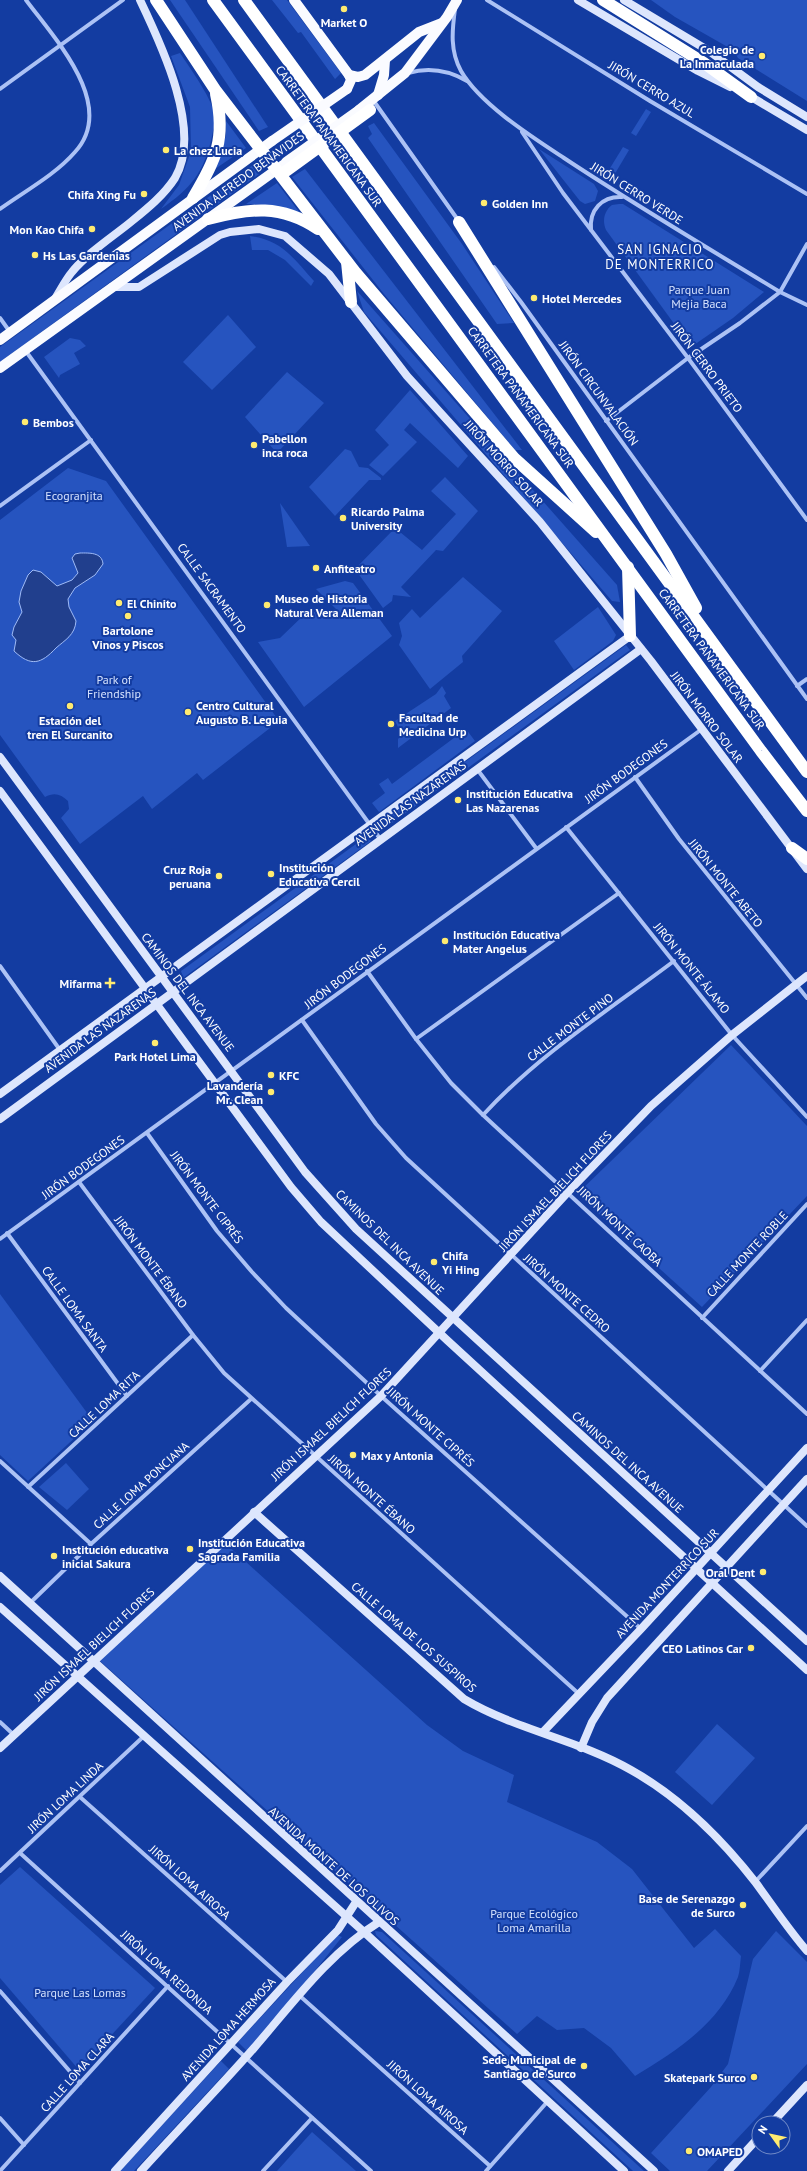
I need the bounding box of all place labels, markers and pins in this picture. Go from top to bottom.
marker: Market O [339,4,349,14]
place label: Market O [321,15,367,30]
place label: Colegio de La Inmaculada [680,42,754,71]
marker: Colegio de La Inmaculada [757,51,767,61]
place label: La chez Lucia [174,143,242,158]
marker: La chez Lucia [161,145,171,155]
place label: Chifa Xing Fu [68,187,136,202]
marker: Chifa Xing Fu [139,189,149,199]
place label: Golden Inn [492,196,548,211]
marker: Golden Inn [479,198,489,208]
place label: Mon Kao Chifa [10,222,84,237]
marker: Mon Kao Chifa [87,224,97,234]
place label: Hs Las Gardenias [43,248,130,263]
marker: Hs Las Gardenias [30,250,40,260]
place label: Hotel Mercedes [542,291,622,306]
marker: Hotel Mercedes [529,293,539,303]
place label: Bembos [33,415,74,430]
marker: Bembos [20,417,30,427]
place label: Pabellon inca roca [262,431,308,460]
marker: Pabellon inca roca [249,440,259,450]
place label: Ricardo Palma University [351,504,424,533]
marker: Ricardo Palma University [338,513,348,523]
place label: Anfiteatro [324,561,376,576]
marker: Anfiteatro [311,563,321,573]
place label: Museo de Historia Natural Vera Alleman [275,591,384,620]
place label: El Chinito [127,596,177,611]
marker: El Chinito [114,598,124,608]
marker: Museo de Historia Natural Vera Alleman [262,600,272,610]
marker: Bartolone Vinos y Piscos [123,611,133,621]
place label: Bartolone Vinos y Piscos [91,623,164,652]
place label: Centro Cultural Augusto B. Leguia [196,698,287,727]
marker: Estación del tren El Surcanito [65,701,75,711]
marker: Centro Cultural Augusto B. Leguia [183,707,193,717]
place label: Facultad de Medicina Urp [399,710,467,739]
place label: Estación del tren El Surcanito [27,713,113,742]
marker: Facultad de Medicina Urp [386,719,396,729]
place label: Institución Educativa Las Nazarenas [466,786,573,815]
marker: Institución Educativa Las Nazarenas [453,795,463,805]
place label: Institución Educativa Cercil [279,860,360,889]
place label: Cruz Roja peruana [163,862,211,891]
marker: Institución Educativa Cercil [266,869,276,879]
marker: Cruz Roja peruana [214,871,224,881]
place label: Institución Educativa Mater Angelus [453,927,560,956]
marker: Institución Educativa Mater Angelus [440,936,450,946]
place label: Mifarma [60,976,102,991]
marker: Mifarma [105,978,115,988]
marker: Park Hotel Lima [150,1038,160,1048]
place label: Park Hotel Lima [114,1049,196,1064]
place label: KFC [279,1068,300,1083]
marker: KFC [266,1070,276,1080]
place label: Lavandería Mr. Clean [207,1078,263,1107]
marker: Lavandería Mr. Clean [266,1087,276,1097]
place label: Chifa Yi Hing [441,1248,479,1277]
marker: Chifa Yi Hing [429,1257,439,1267]
place label: Max y Antonia [361,1448,433,1463]
marker: Max y Antonia [348,1450,358,1460]
place label: Institución Educativa Sagrada Familia [198,1535,305,1564]
place label: Institución educativa inicial Sakura [62,1542,169,1571]
marker: Institución Educativa Sagrada Familia [185,1544,195,1554]
marker: Institución educativa inicial Sakura [49,1551,59,1561]
place label: Oral Dent [706,1565,756,1580]
marker: Oral Dent [758,1567,768,1577]
place label: CEO Latinos Car [662,1641,744,1656]
marker: CEO Latinos Car [746,1643,756,1653]
place label: Base de Serenazgo de Surco [639,1891,736,1920]
marker: Base de Serenazgo de Surco [738,1900,748,1910]
place label: Sede Municipal de Santiago de Surco [482,2052,577,2081]
marker: Sede Municipal de Santiago de Surco [579,2061,589,2071]
place label: Skatepark Surco [664,2070,747,2085]
marker: Skatepark Surco [749,2072,759,2082]
place label: OMAPED [697,2144,743,2159]
marker: OMAPED [684,2146,694,2156]

